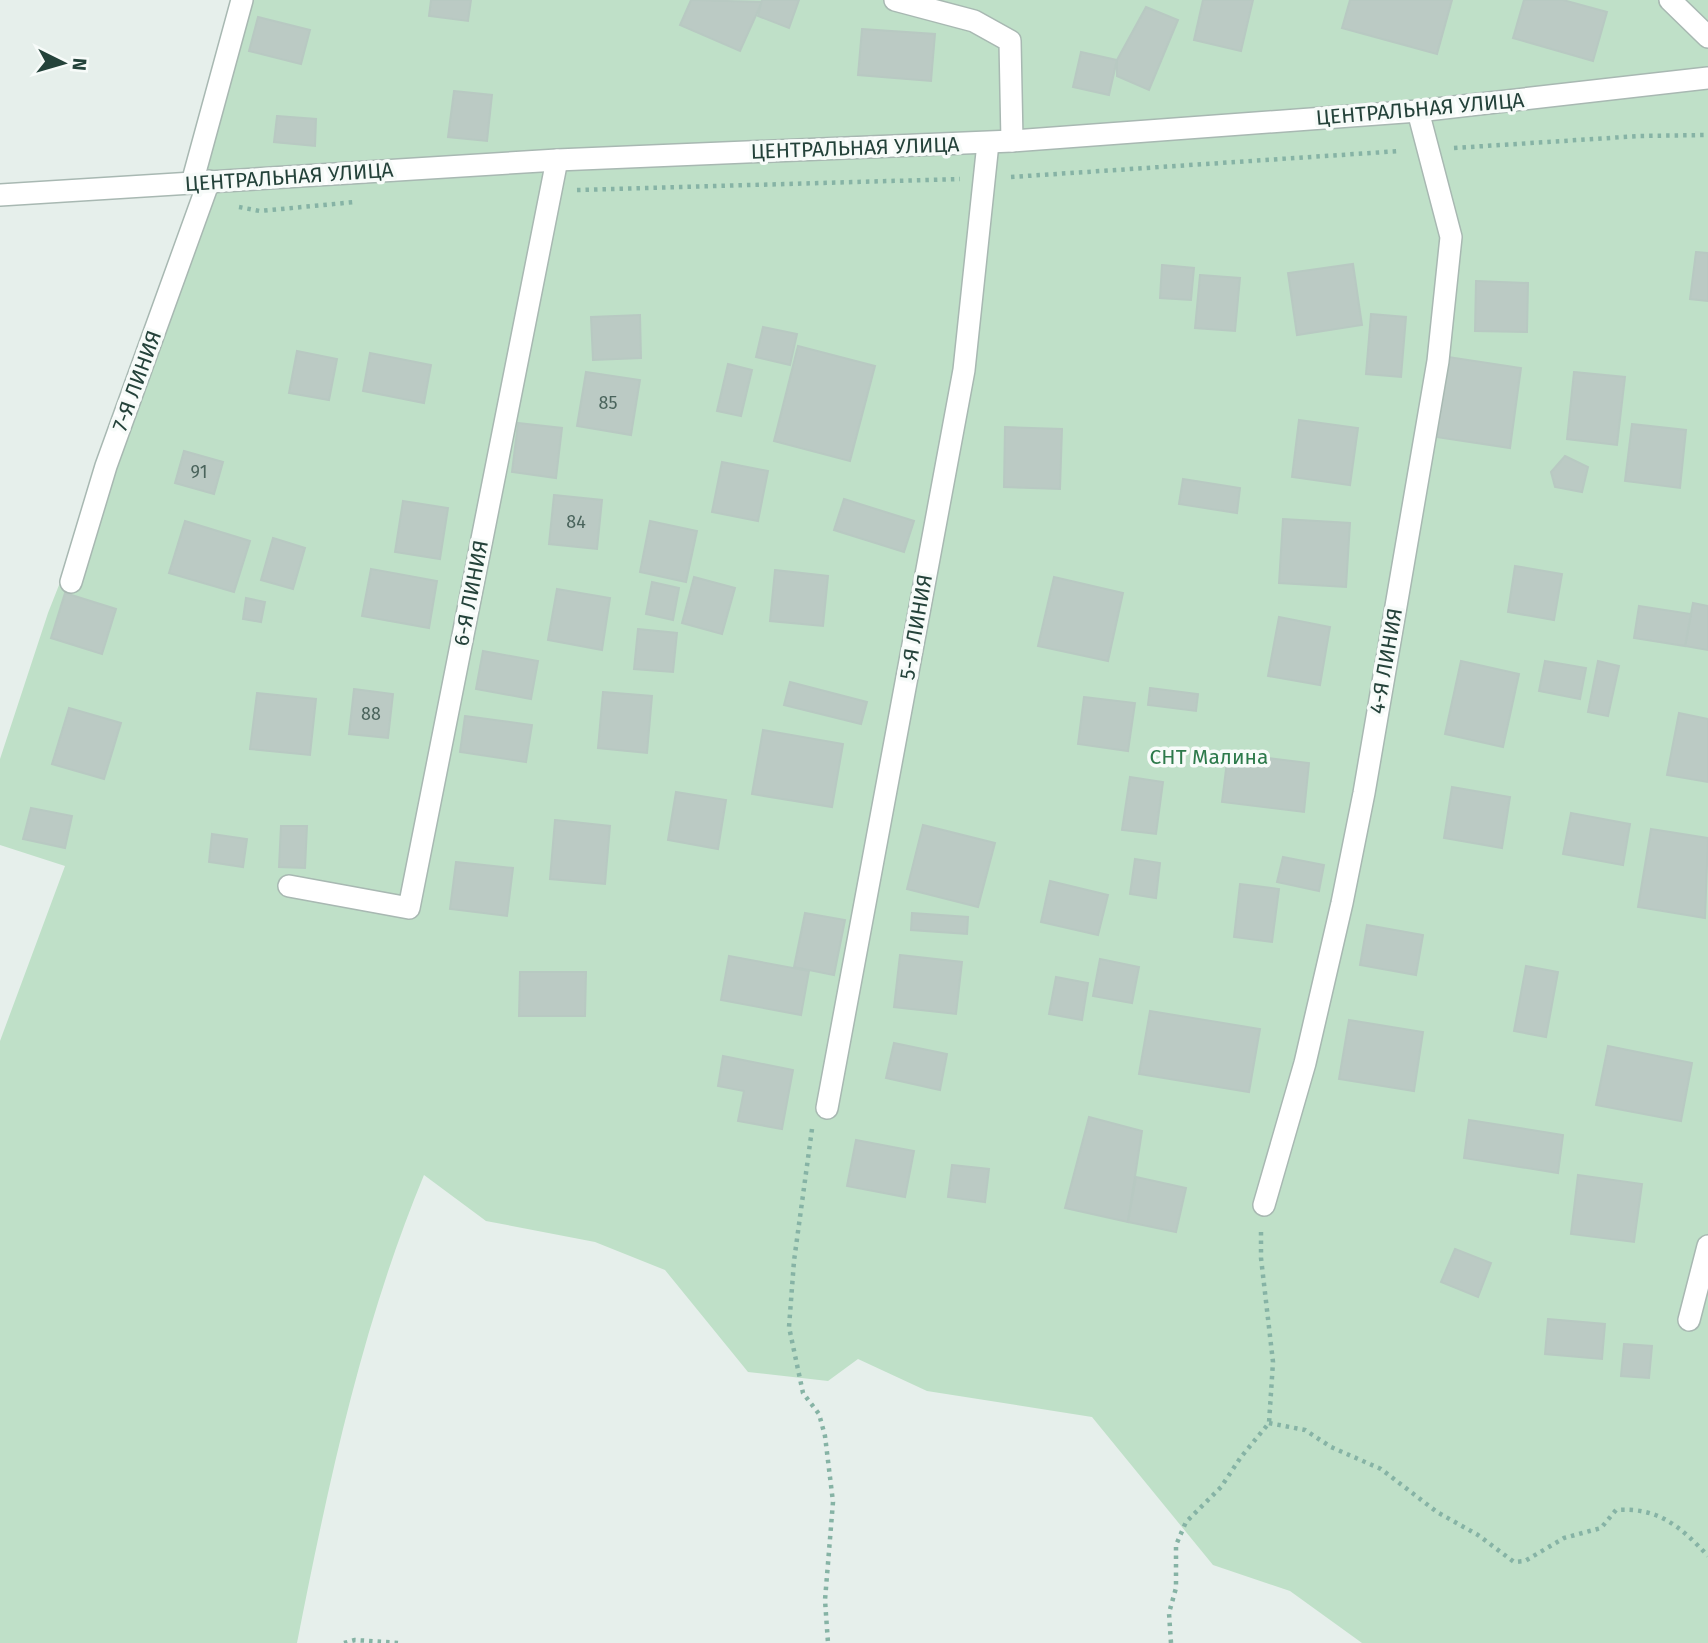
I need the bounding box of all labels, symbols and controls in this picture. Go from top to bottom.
north arrow [28,28,98,98]
text: N [67,57,91,72]
street label: ЦЕНТРАЛЬНАЯ УЛИЦА [1315,87,1525,131]
street label: ЦЕНТРАЛЬНАЯ УЛИЦА [750,131,960,165]
street label: ЦЕНТРАЛЬНАЯ УЛИЦА [184,157,394,197]
street label: 7-Я ЛИНИЯ [107,327,167,435]
house number: 85 [599,392,617,414]
house number: 91 [191,461,207,483]
house number: 84 [566,511,586,533]
street label: 6-Я ЛИНИЯ [448,538,494,648]
street label: 5-Я ЛИНИЯ [894,572,938,682]
street label: 4-Я ЛИНИЯ [1364,606,1408,716]
house number: 88 [361,703,381,725]
park label: СНТ Малина [1150,744,1268,770]

